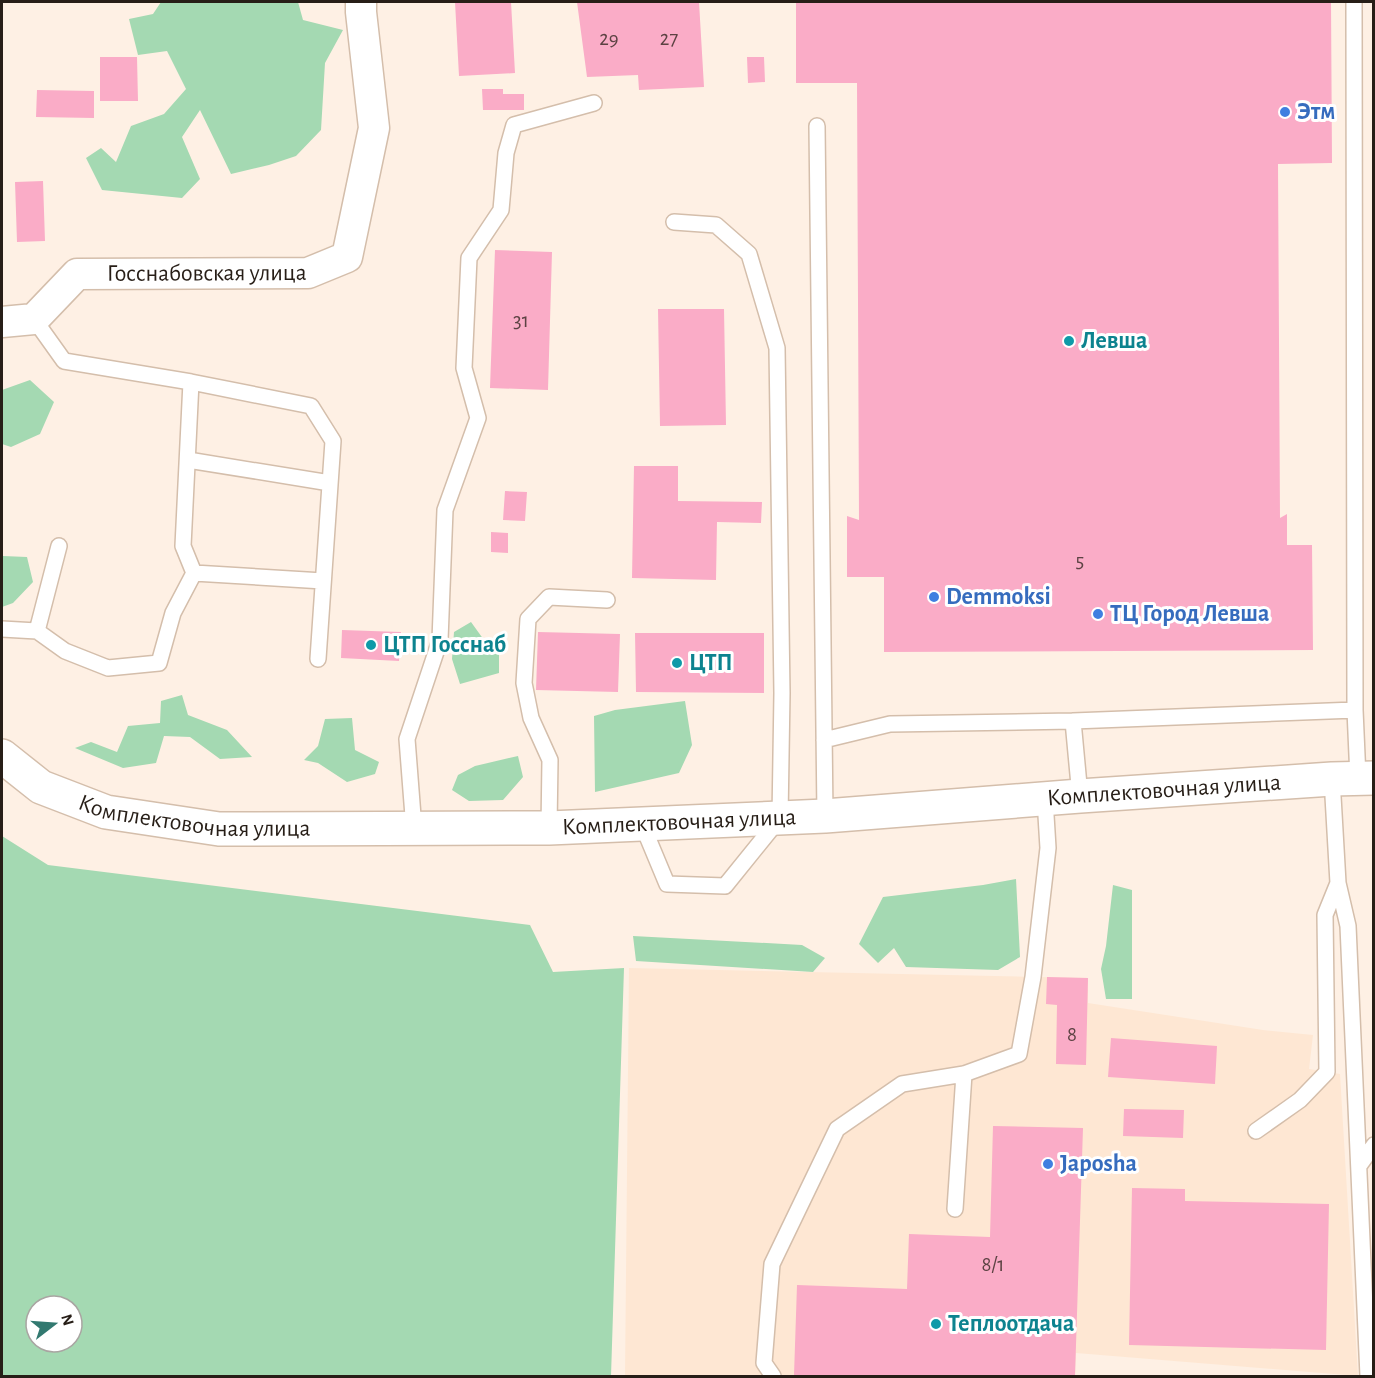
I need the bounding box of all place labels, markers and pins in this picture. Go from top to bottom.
place label: Этм [1297,100,1335,124]
marker: Этм [1278,105,1292,119]
place label: Левша [1081,329,1147,353]
marker: Левша [1062,334,1076,348]
place label: Demmoksi [946,585,1051,609]
marker: Demmoksi [927,590,941,604]
place label: ТЦ Город Левша [1110,602,1269,626]
marker: ТЦ Город Левша [1091,607,1105,621]
place label: ЦТП Госснаб [383,633,506,657]
marker: ЦТП Госснаб [364,638,378,652]
place label: ЦТП [689,651,733,675]
marker: ЦТП [670,656,684,670]
place label: Japosha [1060,1152,1137,1176]
marker: Japosha [1041,1157,1055,1171]
place label: Теплоотдача [948,1312,1074,1336]
marker: Теплоотдача [929,1317,943,1331]

